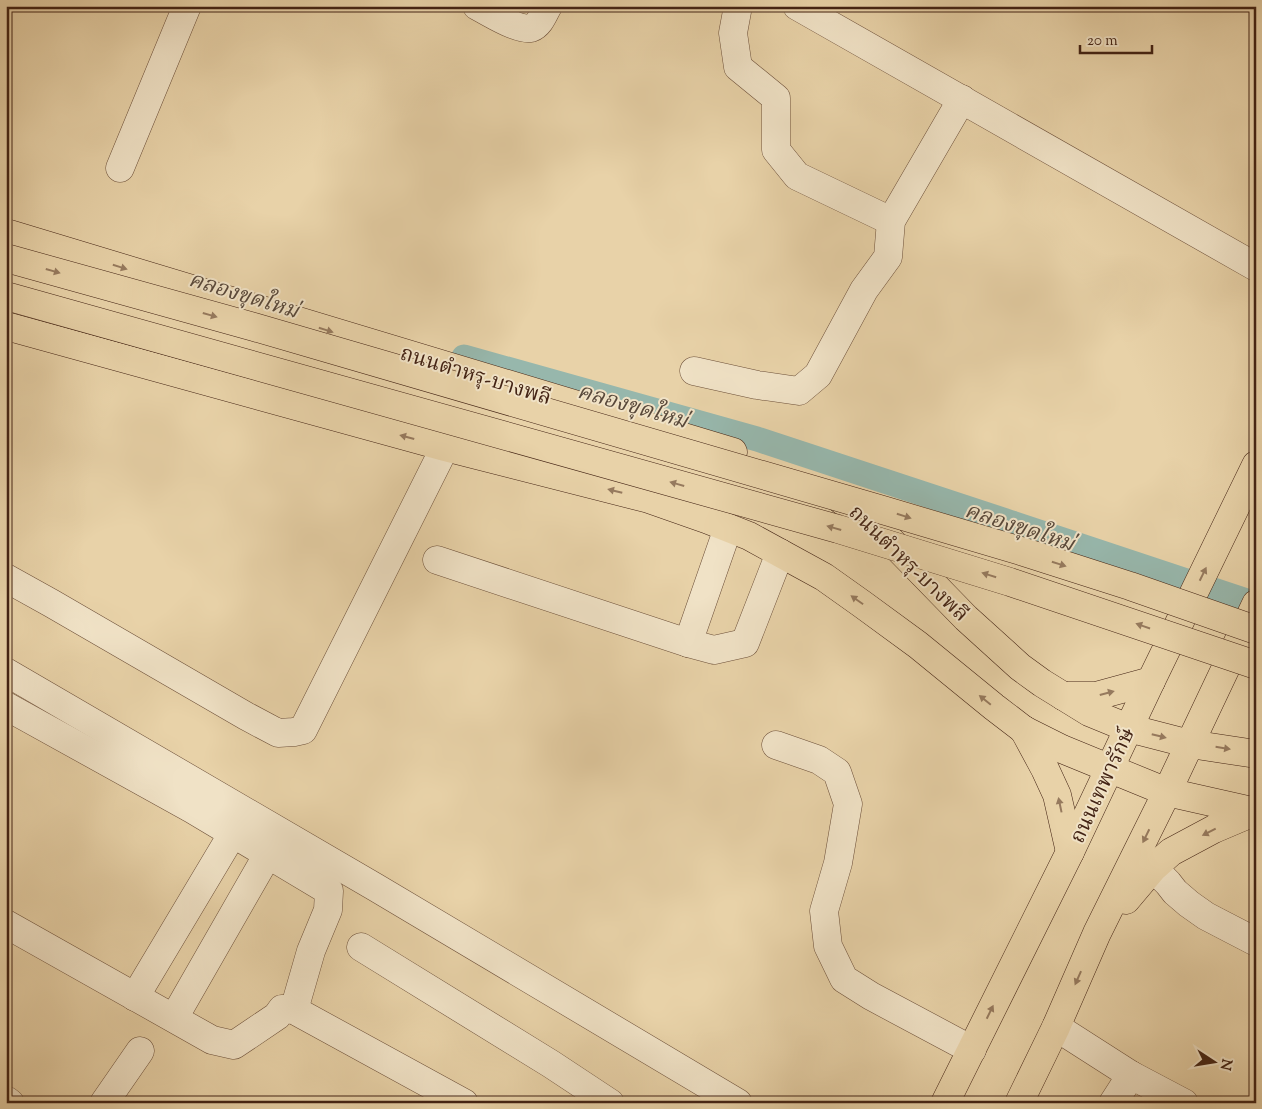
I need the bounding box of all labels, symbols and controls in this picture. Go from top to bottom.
scale bar [1080,22,1152,54]
text: 20 m [1087,31,1118,52]
water label: คลองขุดใหม่ [184,263,305,330]
one-way arrow [113,264,128,272]
one-way arrow [46,267,61,275]
one-way arrow [202,311,217,319]
one-way arrow [318,326,333,334]
street label: ถนนตำหรุ-บางพลี [396,340,555,414]
water label: คลองขุดใหม่ [573,375,694,440]
one-way arrow [399,432,414,440]
one-way arrow [670,480,685,488]
one-way arrow [608,486,623,494]
water label: คลองขุดใหม่ [960,494,1081,562]
street label: ถนนตำหรุ-บางพลี [841,499,974,630]
one-way arrow [896,513,911,521]
one-way arrow [826,524,841,532]
one-way arrow [1052,560,1067,568]
one-way arrow [1199,567,1207,581]
one-way arrow [982,571,997,579]
one-way arrow [850,595,864,605]
one-way arrow [1136,622,1151,630]
one-way arrow [1100,688,1115,696]
one-way arrow [979,695,992,706]
street label: ถนนเทพารักษ์ [1064,723,1144,849]
one-way arrow [1152,732,1167,740]
one-way arrow [1215,745,1231,753]
one-way arrow [1055,796,1063,812]
one-way arrow [1202,828,1216,836]
one-way arrow [1142,829,1150,843]
one-way arrow [1073,971,1081,985]
one-way arrow [987,1005,995,1019]
north arrow [1190,1036,1240,1086]
text: N [1214,1057,1236,1072]

